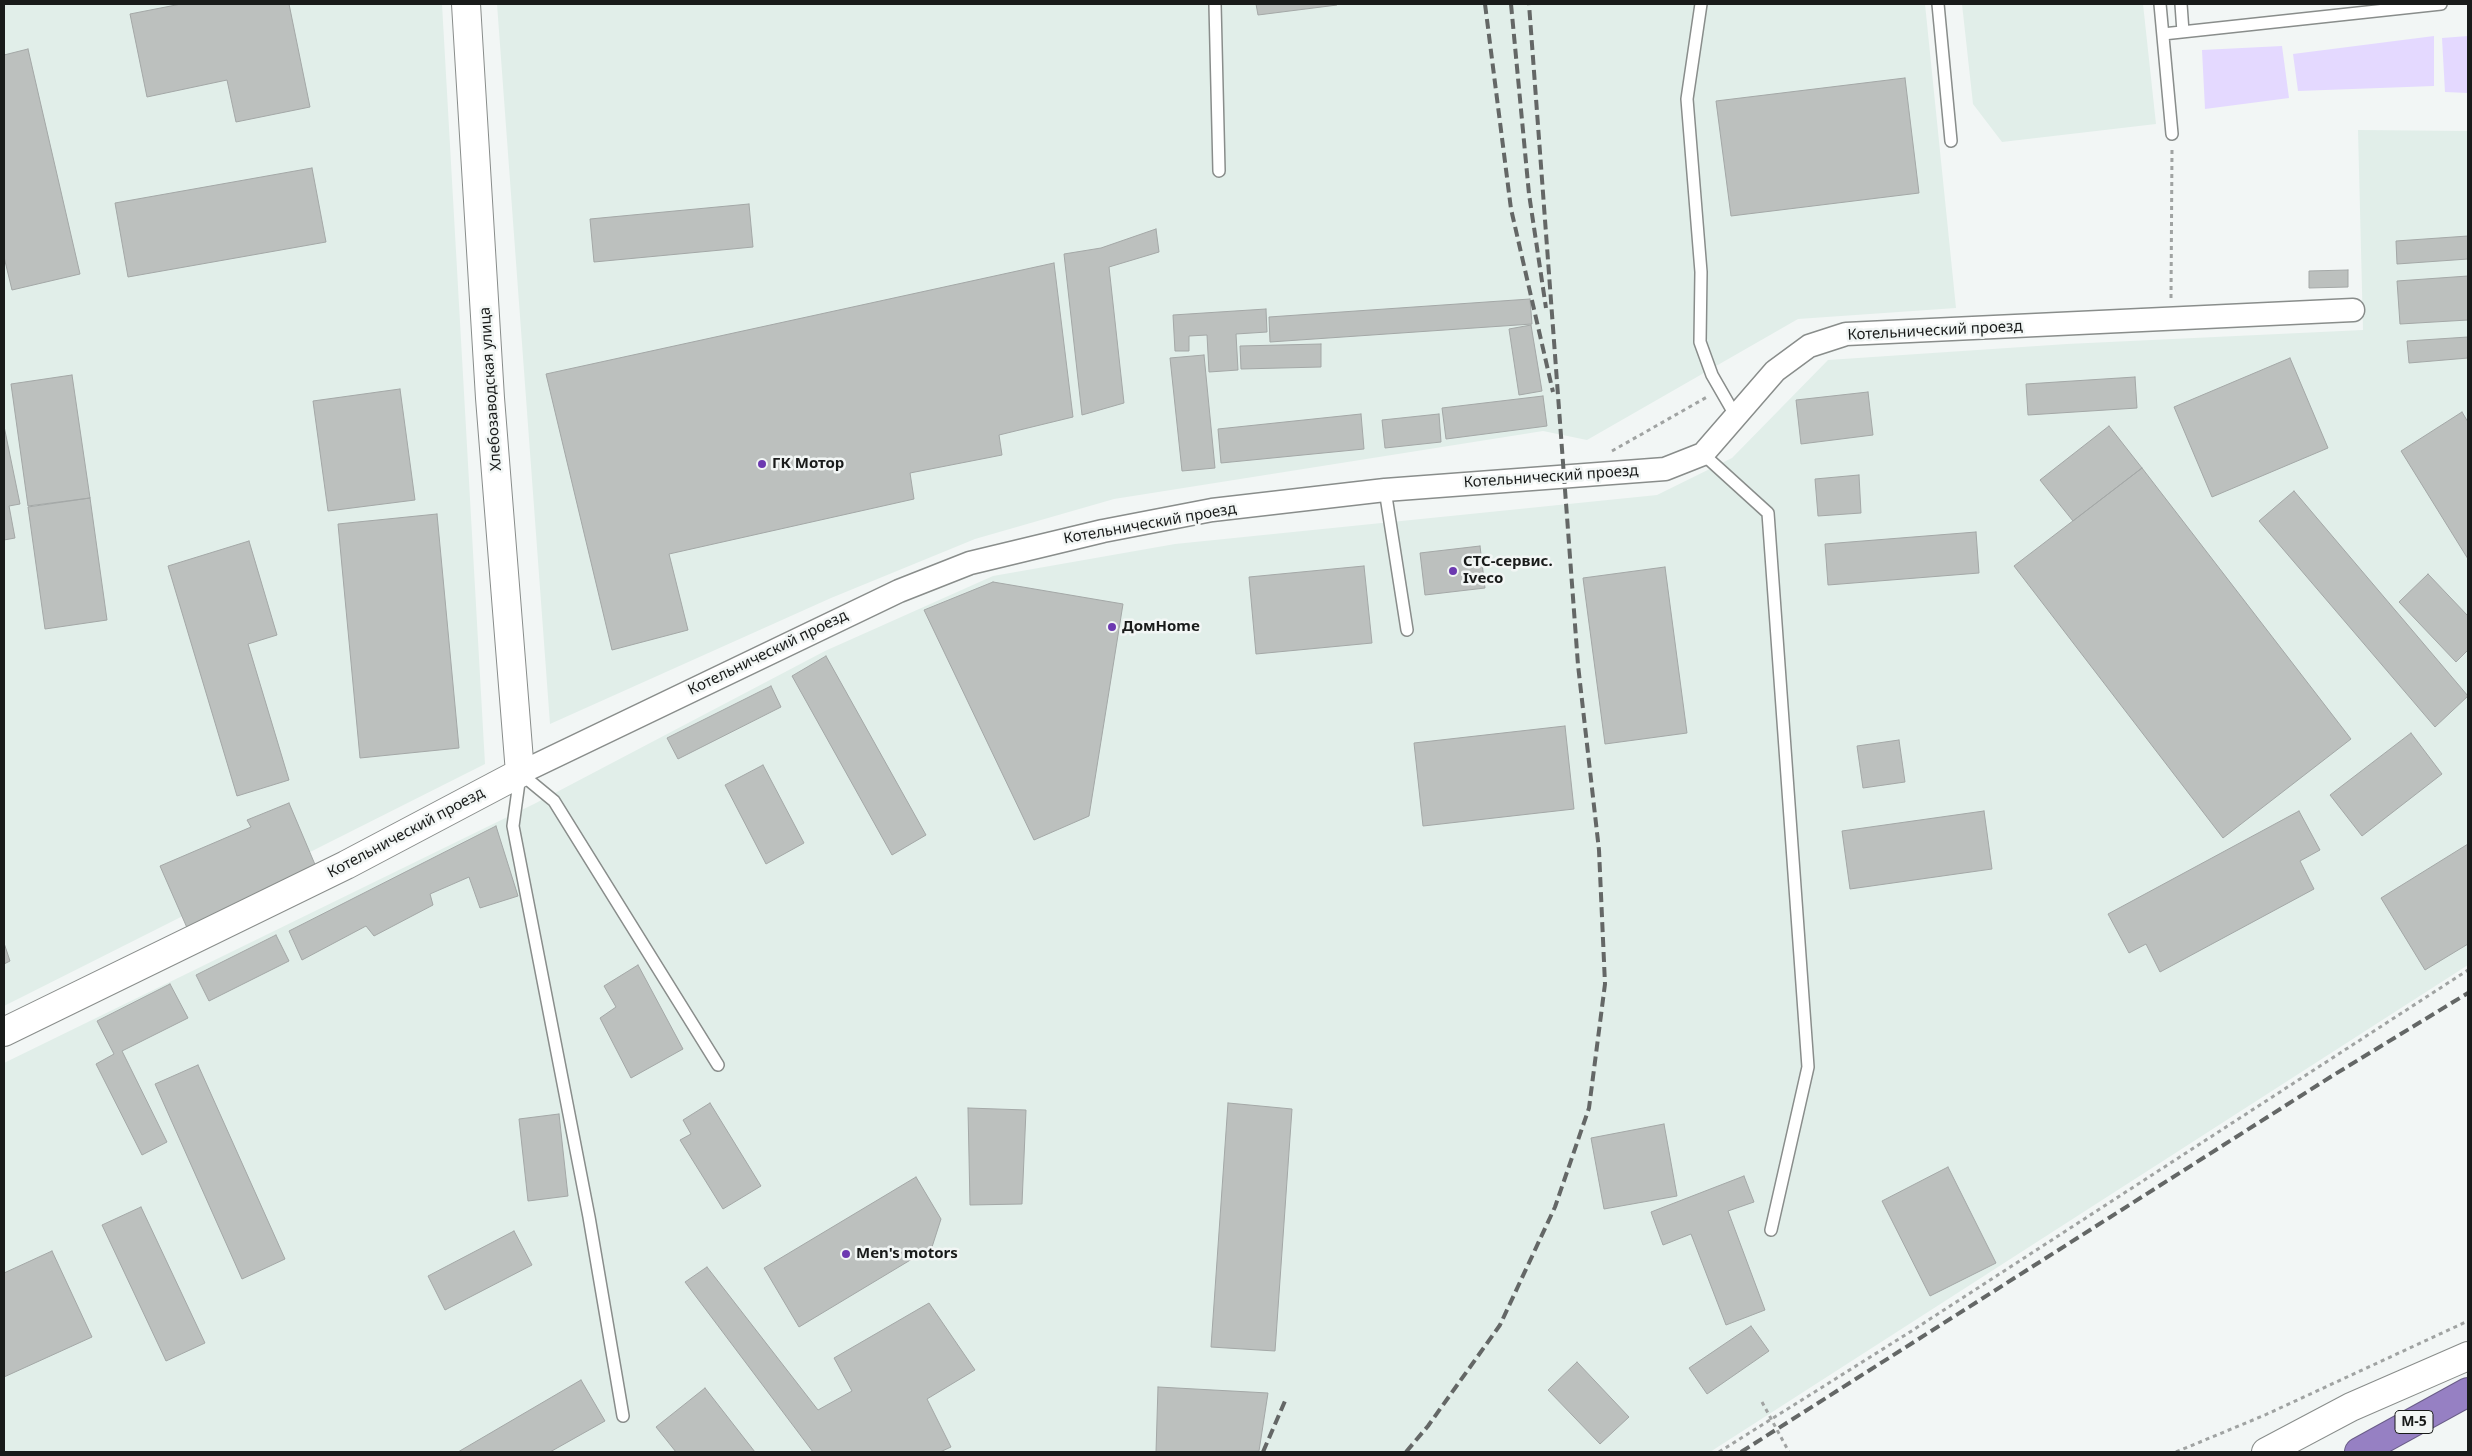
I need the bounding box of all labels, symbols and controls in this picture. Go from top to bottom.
street label: Хлебозаводская улица [476,306,506,472]
street label: Котельнический проезд [1847,317,2023,345]
place label: ГК Мотор [772,455,844,473]
marker: ГК Мотор [756,458,768,470]
street label: Котельнический проезд [1463,462,1639,492]
street label: Котельнический проезд [1062,500,1238,548]
place label: СТС-сервис. Iveco [1463,553,1553,588]
marker: СТС-сервис. Iveco [1447,565,1459,577]
street label: Котельнический проезд [685,607,851,699]
place label: ДомHome [1122,618,1200,636]
marker: ДомHome [1106,621,1118,633]
street label: Котельнический проезд [324,784,488,882]
place label: Men's motors [856,1245,958,1263]
marker: Men's motors [840,1248,852,1260]
road number: М-5 [2395,1410,2433,1434]

